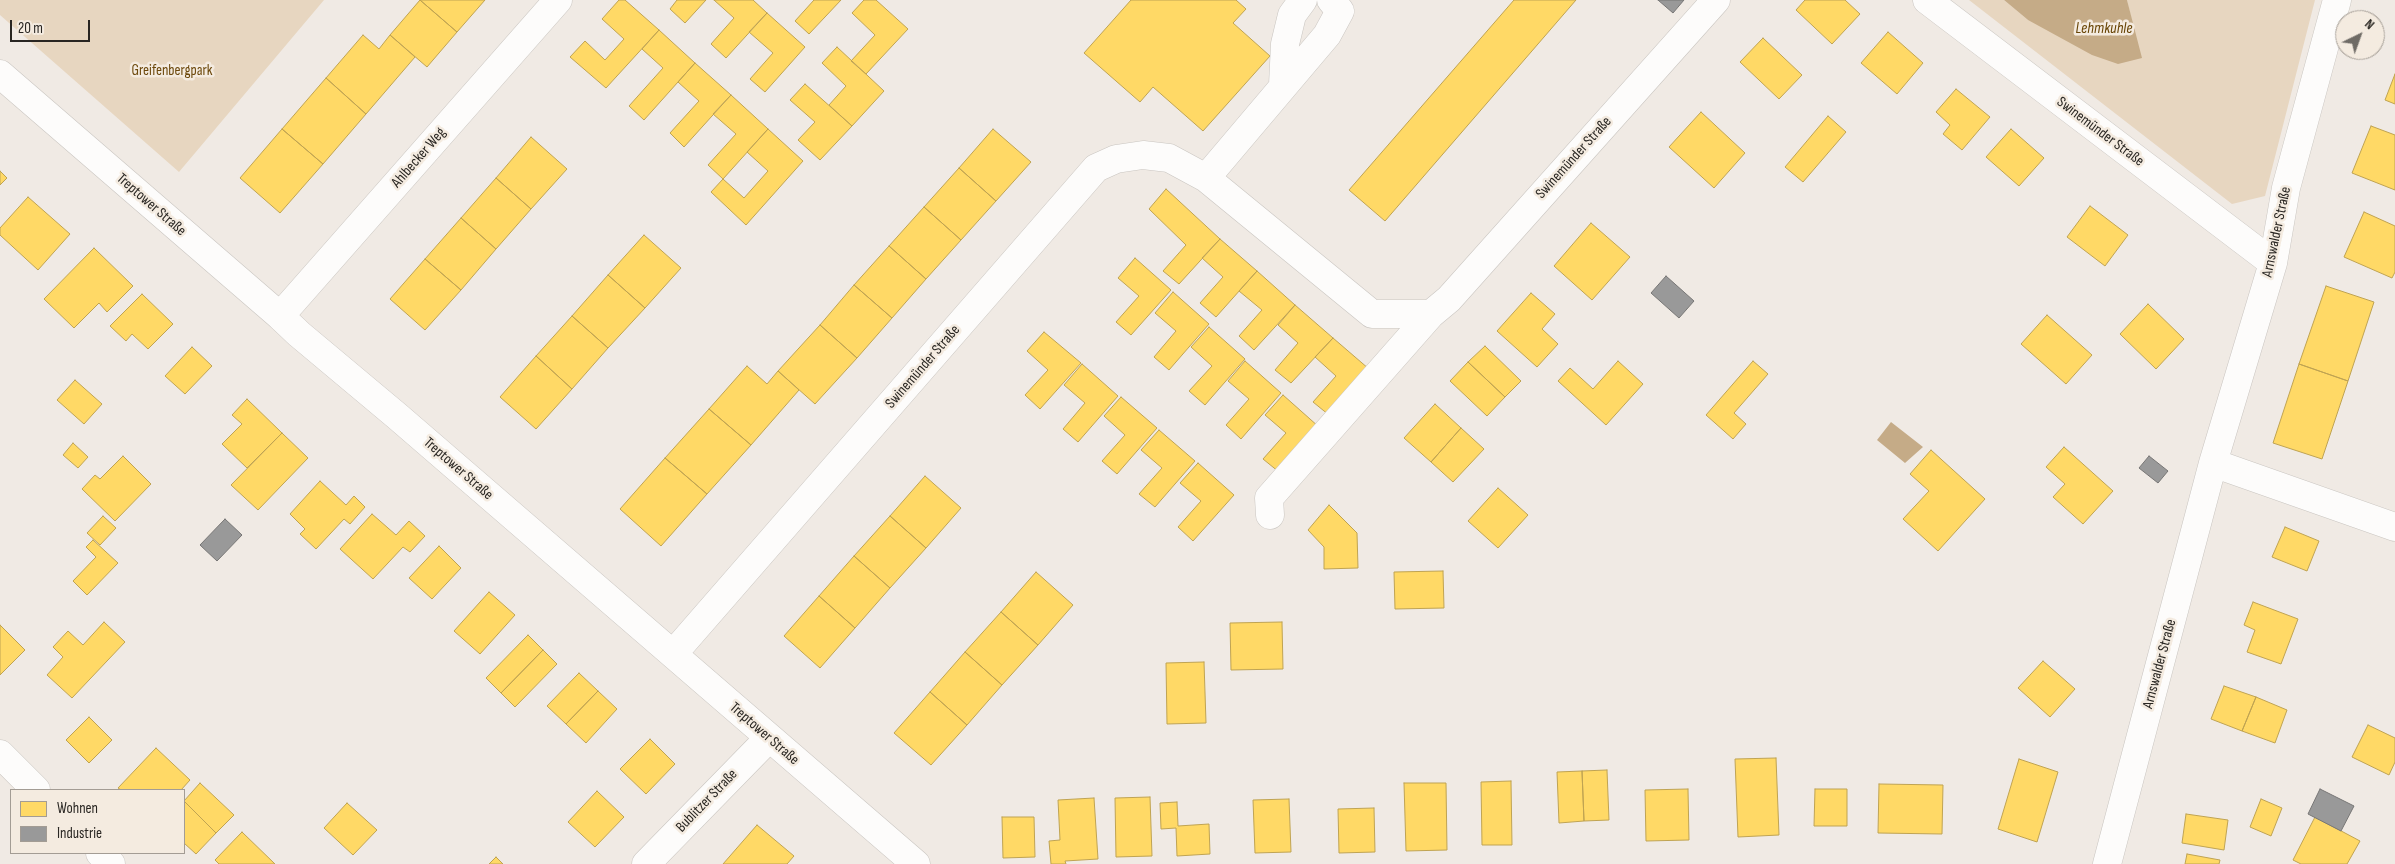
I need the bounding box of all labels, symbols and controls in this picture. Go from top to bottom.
scale bar [12,10,92,42]
north arrow [2335,10,2385,60]
text: N [2361,15,2378,33]
text: 20 m [18,19,43,38]
water label: Lehmkuhle [2076,19,2132,39]
park label: Greifenbergpark [132,62,212,80]
street label: Swinemünder Straße [2053,93,2147,171]
street label: Swinemünder Straße [1532,113,1616,203]
street label: Ahlbecker Weg [388,124,450,192]
street label: Treptower Straße [113,170,189,240]
street label: Arnswalder Straße [2259,185,2295,279]
street label: Swinemünder Straße [882,322,964,412]
street label: Treptower Straße [420,434,496,504]
street label: Arnswalder Straße [2139,617,2181,711]
street label: Treptower Straße [726,699,802,769]
street label: Bublitzer Straße [672,766,742,836]
legend [10,789,185,854]
text: Wohnen [57,799,98,818]
text: Industrie [57,824,102,843]

